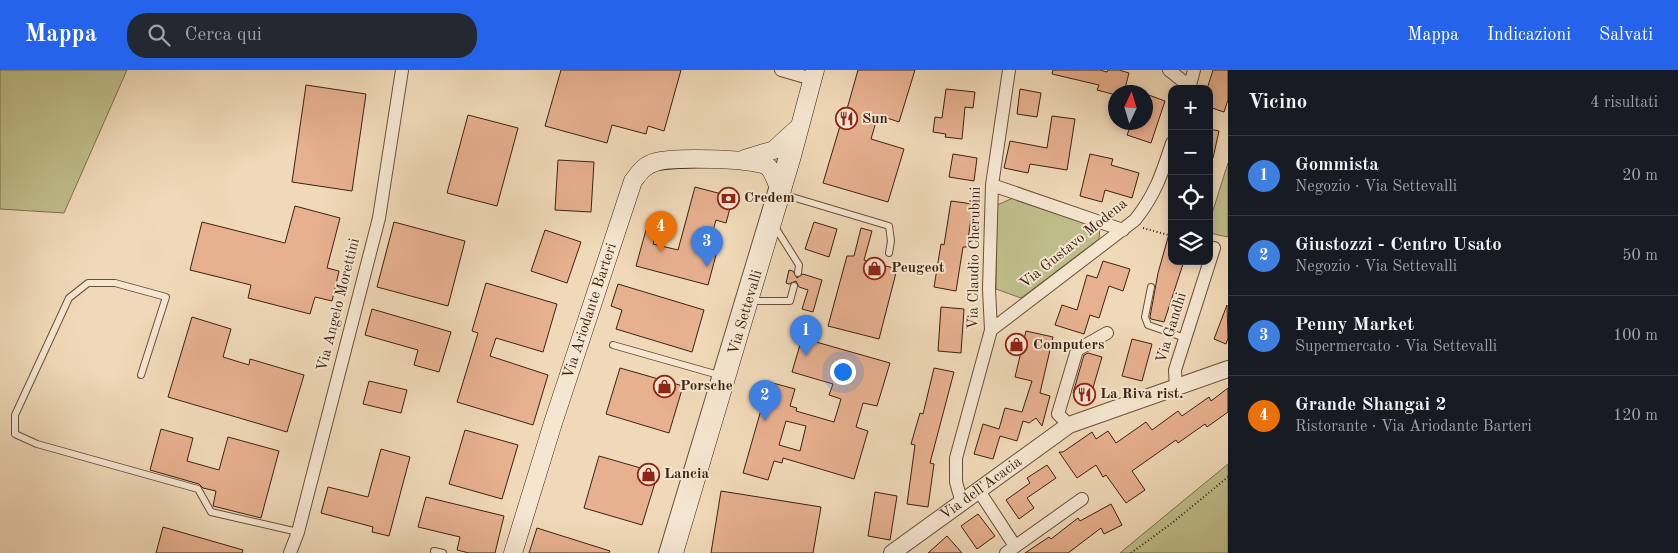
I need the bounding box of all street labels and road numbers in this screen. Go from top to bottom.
street label: Via Claudio Cherubini [966,186,984,330]
street label: Via Gustavo Modena [1018,196,1131,292]
street label: Via Angelo Morettini [315,237,363,373]
street label: Via Ariodante Barteri [561,241,619,381]
street label: Via Settevalli [726,268,765,356]
street label: Via Gandhi [1154,291,1190,365]
street label: Via dell'Acacia [938,454,1025,523]

